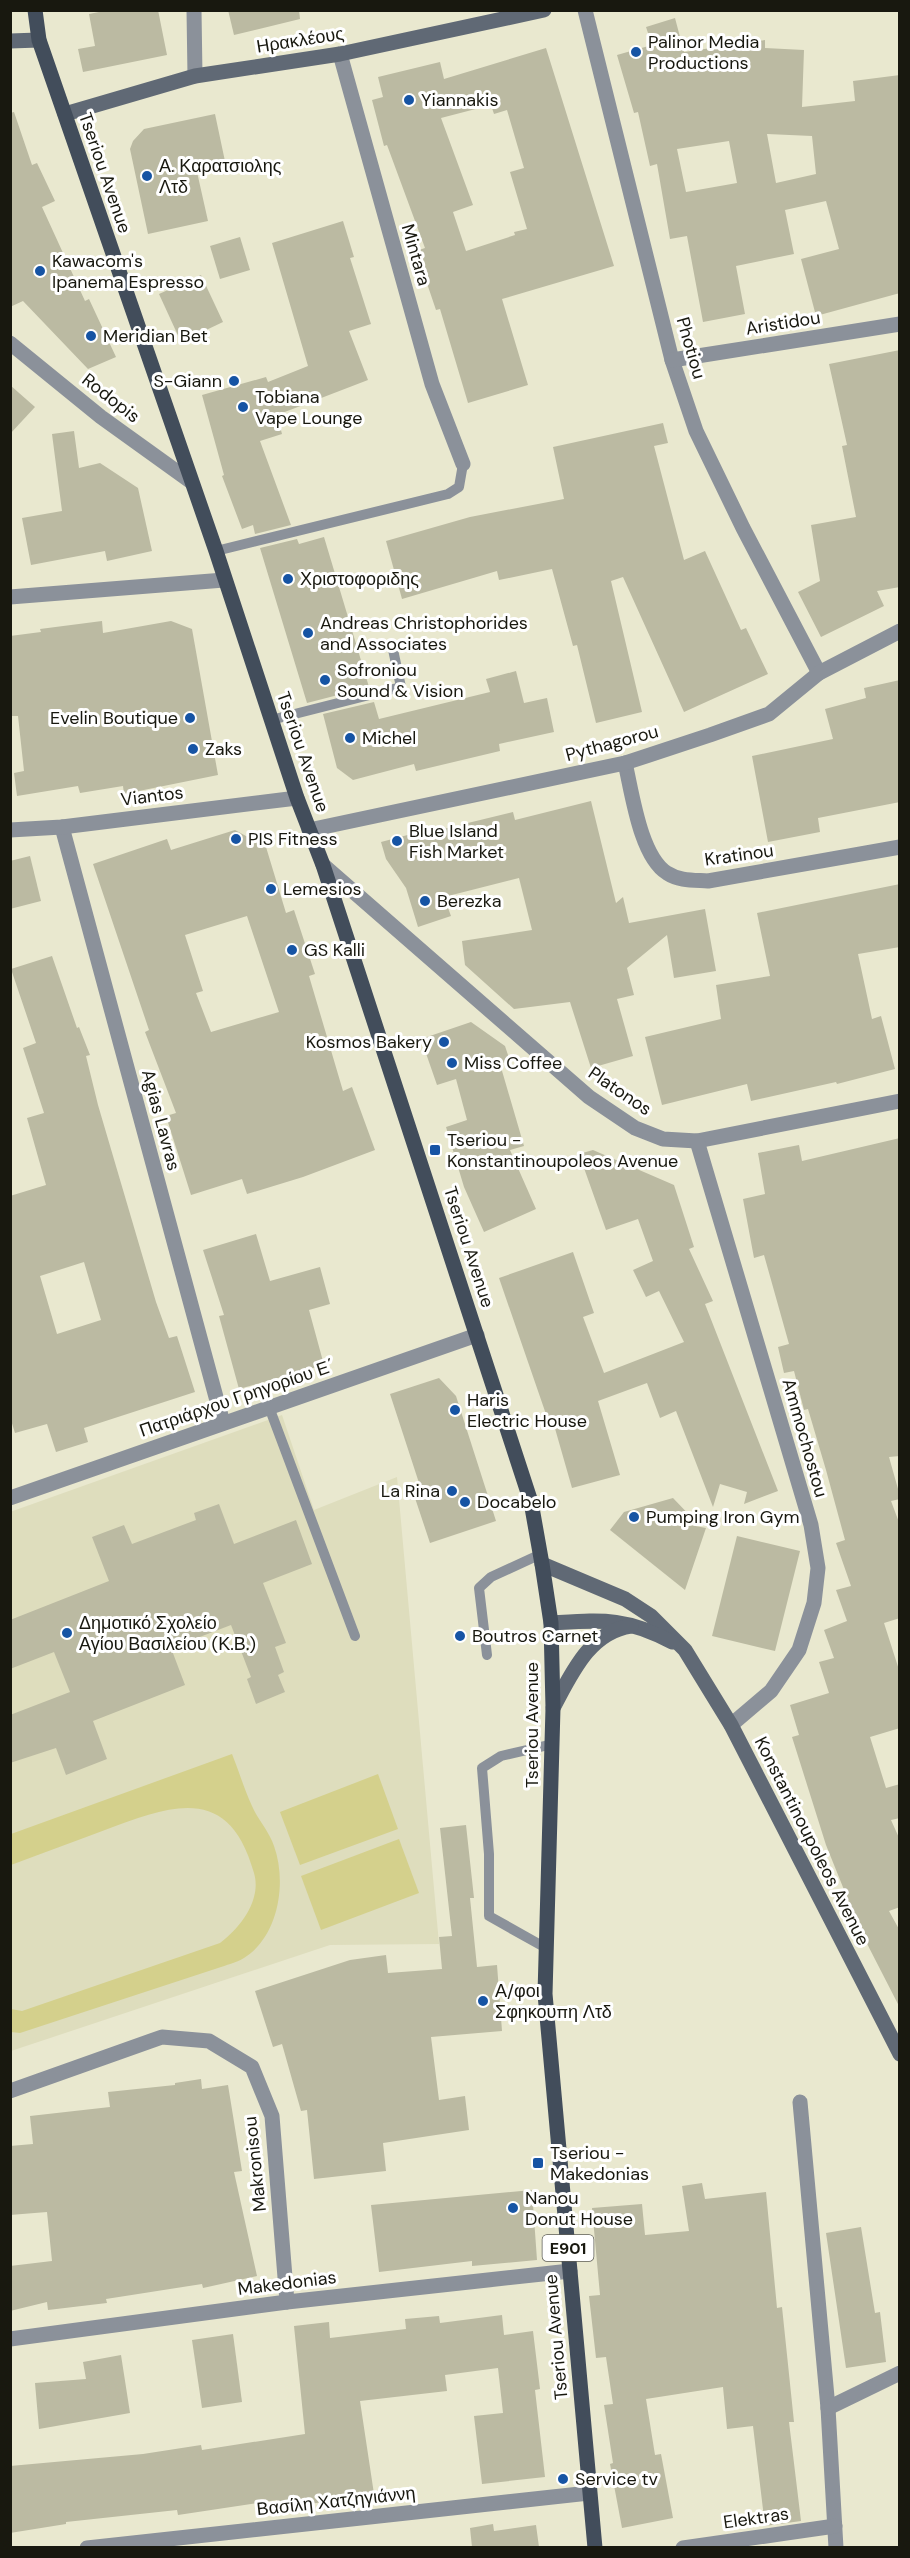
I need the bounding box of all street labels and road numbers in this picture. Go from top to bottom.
street label: Ηρακλέους [255,21,346,59]
street label: Tseriou Avenue [73,110,137,236]
street label: Mintara [396,221,436,289]
street label: Aristidou [744,305,822,341]
street label: Photiou [671,314,711,382]
street label: Rodopis [77,368,145,428]
street label: Tseriou Avenue [271,689,335,815]
street label: Pythagorou [563,719,661,767]
street label: Viantos [119,780,185,812]
street label: Kratinou [703,838,775,872]
street label: Platonos [584,1061,656,1121]
street label: Agias Lavras [136,1067,186,1173]
street label: Tseriou Avenue [438,1183,500,1311]
street label: Πατριάρχου Γρηγορίου Ε΄ [136,1353,338,1443]
street label: Ammochostou [777,1376,833,1500]
street label: Tseriou Avenue [520,1662,544,1788]
street label: Konstantinoupoleos Avenue [749,1733,875,1949]
street label: Makronisou [238,2115,272,2213]
road number: E901 [542,2235,594,2261]
street label: Makedonias [236,2265,338,2301]
street label: Tseriou Avenue [539,2273,573,2401]
street label: Βασίλη Χατζηγιάννη [255,2481,417,2521]
street label: Elektras [722,2502,790,2534]

